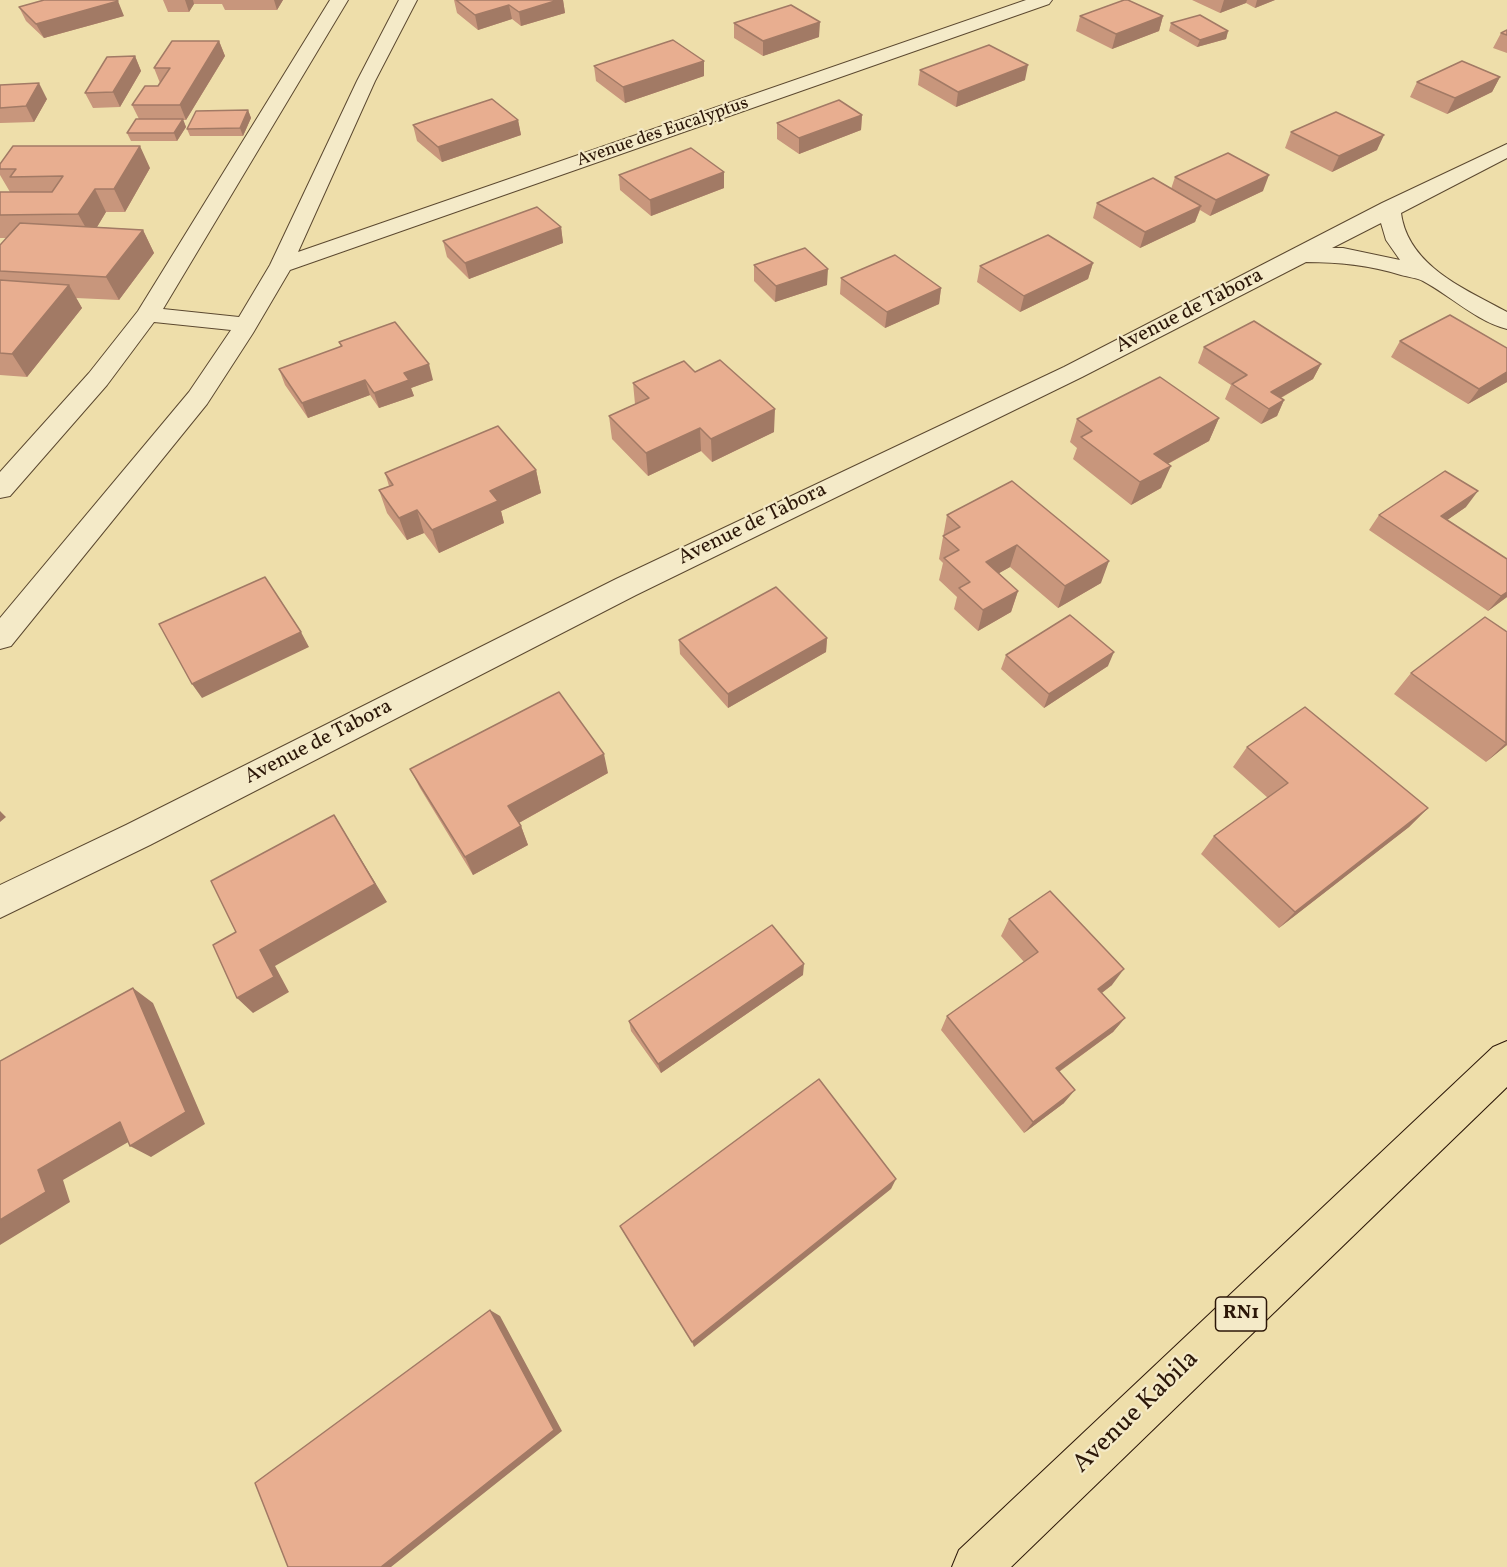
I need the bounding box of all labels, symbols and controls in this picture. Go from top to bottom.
street label: Avenue des Eucalyptus [574,93,752,173]
street label: Avenue de Tabora [1112,264,1268,360]
street label: Avenue de Tabora [675,478,831,572]
street label: Avenue de Tabora [241,695,397,791]
road number: RN1 [1216,1297,1266,1331]
street label: Avenue Kabila [1067,1345,1207,1481]

